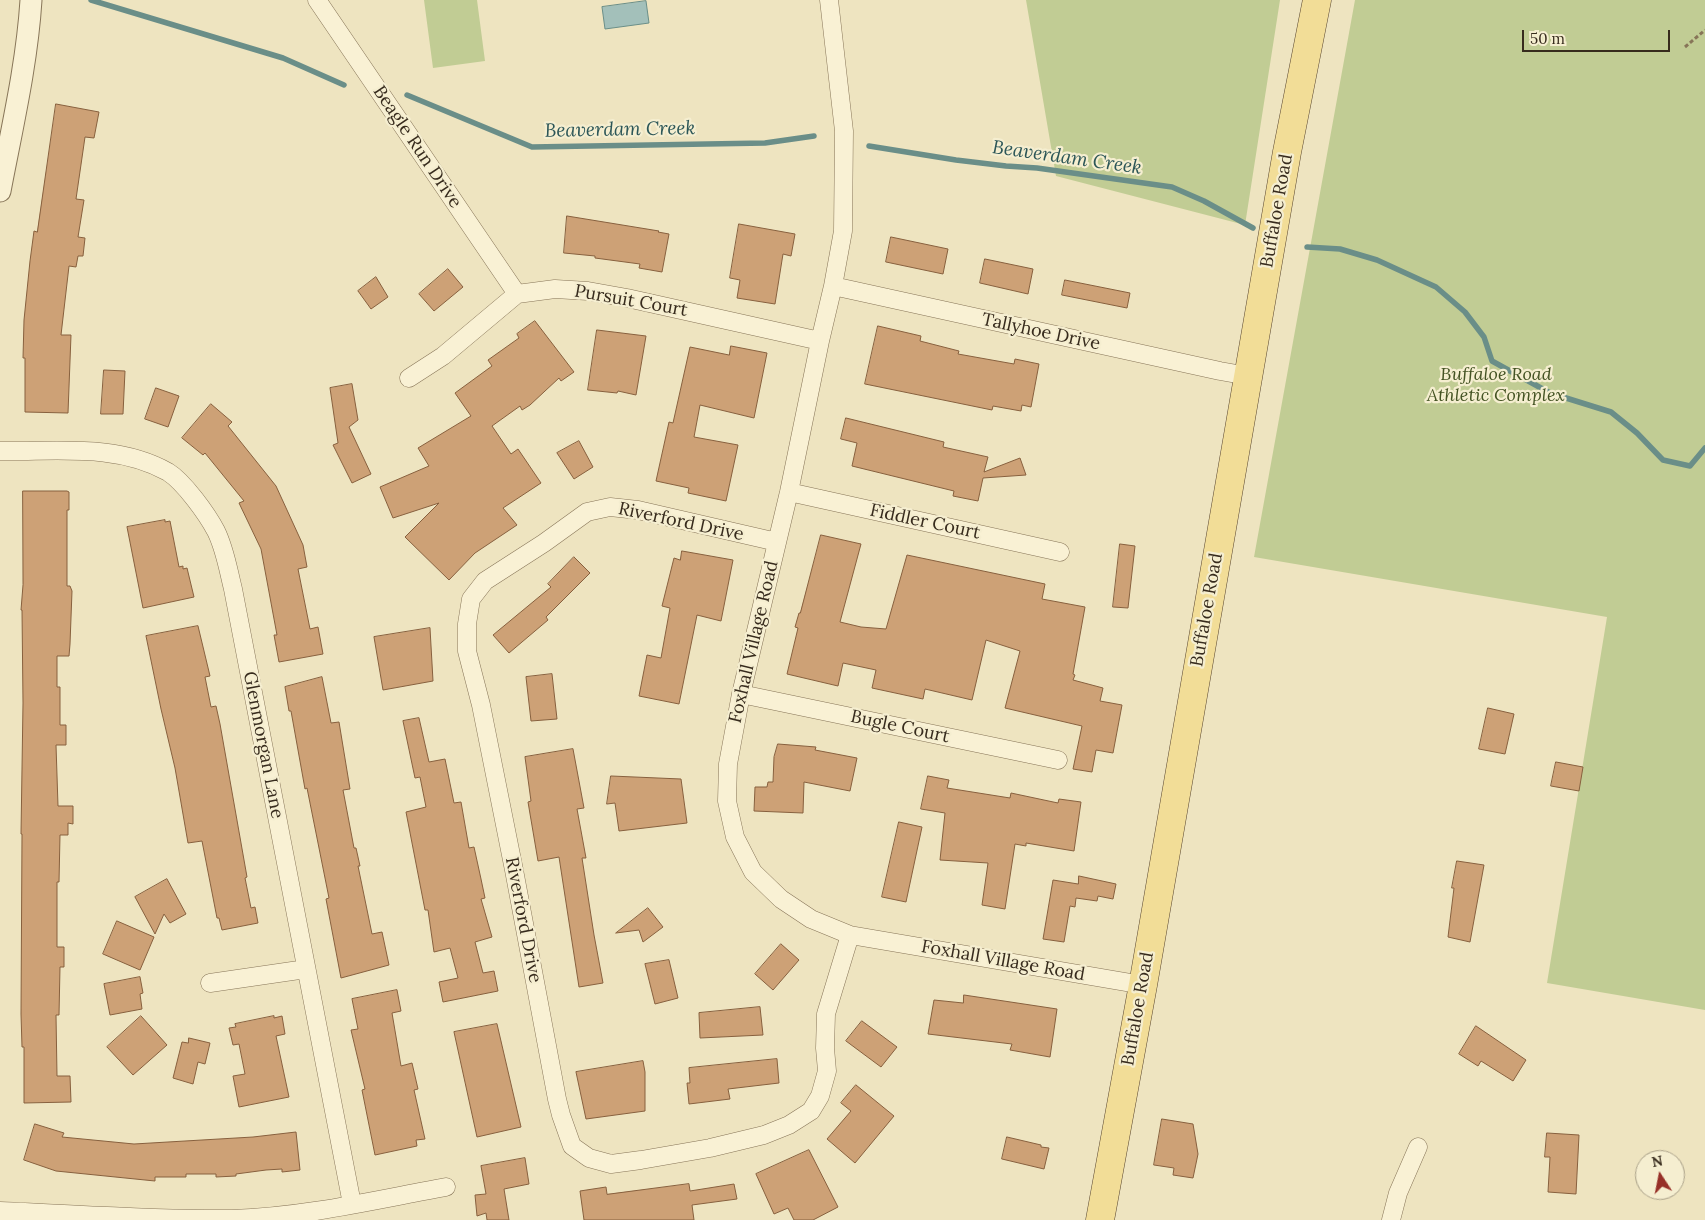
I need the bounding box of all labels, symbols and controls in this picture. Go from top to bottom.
scale bar [1525,20,1672,52]
text: 50 m [1530,29,1565,48]
street label: Beagle Run Drive [368,82,466,212]
water label: Beaverdam Creek [544,117,696,143]
water label: Beaverdam Creek [991,136,1143,180]
street label: Buffaloe Road [1256,152,1298,270]
street label: Pursuit Court [573,280,689,322]
street label: Tallyhoe Drive [980,309,1102,355]
park label: Buffaloe Road Athletic Complex [1427,364,1565,406]
street label: Riverford Drive [616,498,746,546]
street label: Fiddler Court [868,500,982,544]
street label: Buffaloe Road [1186,551,1228,669]
street label: Foxhall Village Road [725,559,783,725]
street label: Glenmorgan Lane [238,670,288,820]
street label: Bugle Court [849,706,951,748]
street label: Riverford Drive [500,855,546,985]
street label: Foxhall Village Road [919,936,1087,986]
street label: Buffaloe Road [1117,950,1159,1068]
north arrow [1635,1150,1685,1200]
text: N [1650,1151,1664,1171]

